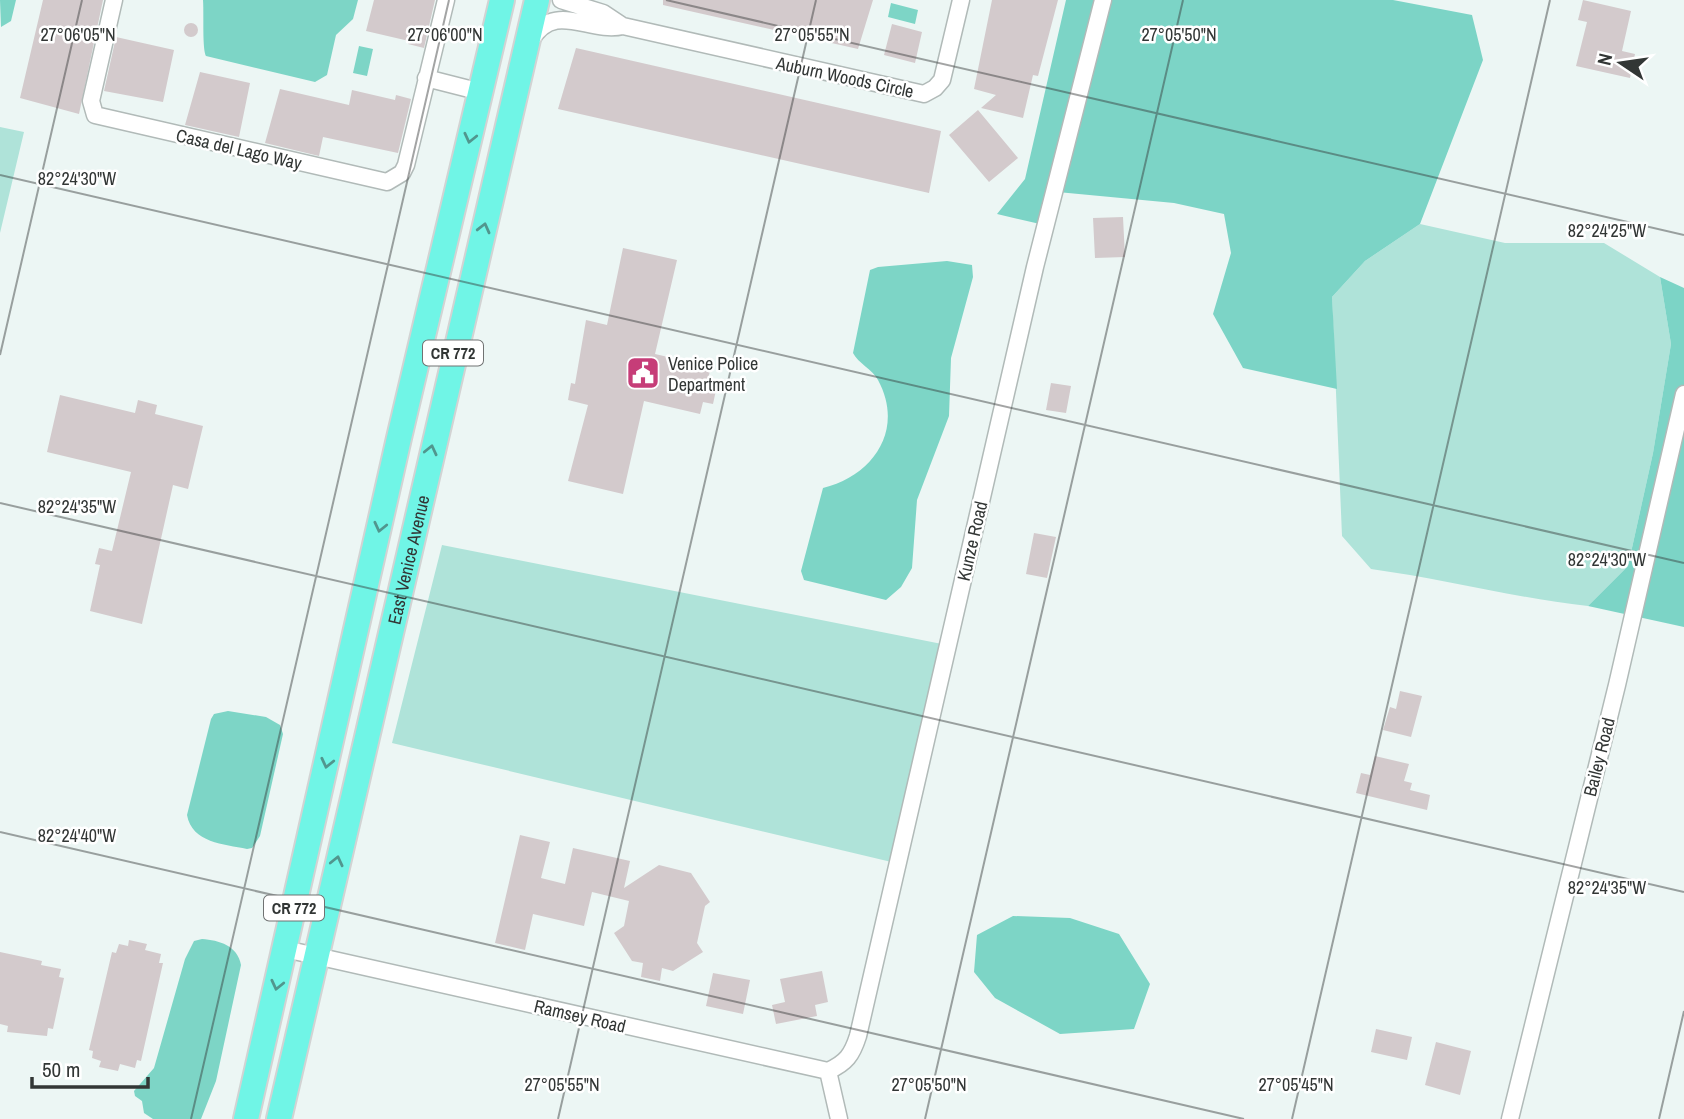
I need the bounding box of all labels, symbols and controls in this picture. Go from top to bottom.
text: 27°06'05"N [40,22,116,47]
text: 27°06'00"N [407,22,483,47]
text: 27°05'55"N [774,22,850,47]
text: 27°05'50"N [1141,22,1217,47]
north arrow [1586,28,1656,98]
street label: Auburn Woods Circle [773,50,916,104]
text: N [1591,51,1618,68]
street label: Casa del Lago Way [174,122,305,176]
one-way arrow [464,132,478,144]
text: 82°24'30"W [38,166,116,191]
text: 82°24'25"W [1568,218,1646,243]
one-way arrow [476,223,490,235]
road number: CR 772 [423,340,483,366]
place label: Venice Police Department [668,351,758,397]
public building icon: Venice Police Department [624,354,662,392]
one-way arrow [423,444,437,456]
street label: East Venice Avenue [381,493,435,627]
text: 82°24'35"W [38,494,116,519]
street label: Kunze Road [951,499,993,583]
one-way arrow [373,521,388,533]
text: 82°24'30"W [1568,547,1646,572]
street label: Bailey Road [1577,715,1621,799]
one-way arrow [320,757,335,769]
text: 82°24'40"W [38,823,116,848]
one-way arrow [329,855,343,867]
text: 82°24'35"W [1568,875,1646,900]
road number: CR 772 [264,896,324,920]
one-way arrow [270,979,285,991]
street label: Ramsey Road [532,993,628,1039]
scale bar [32,1046,147,1090]
text: 50 m [42,1055,80,1084]
text: 27°05'55"N [524,1072,600,1097]
text: 27°05'50"N [891,1072,967,1097]
text: 27°05'45"N [1258,1072,1334,1097]

